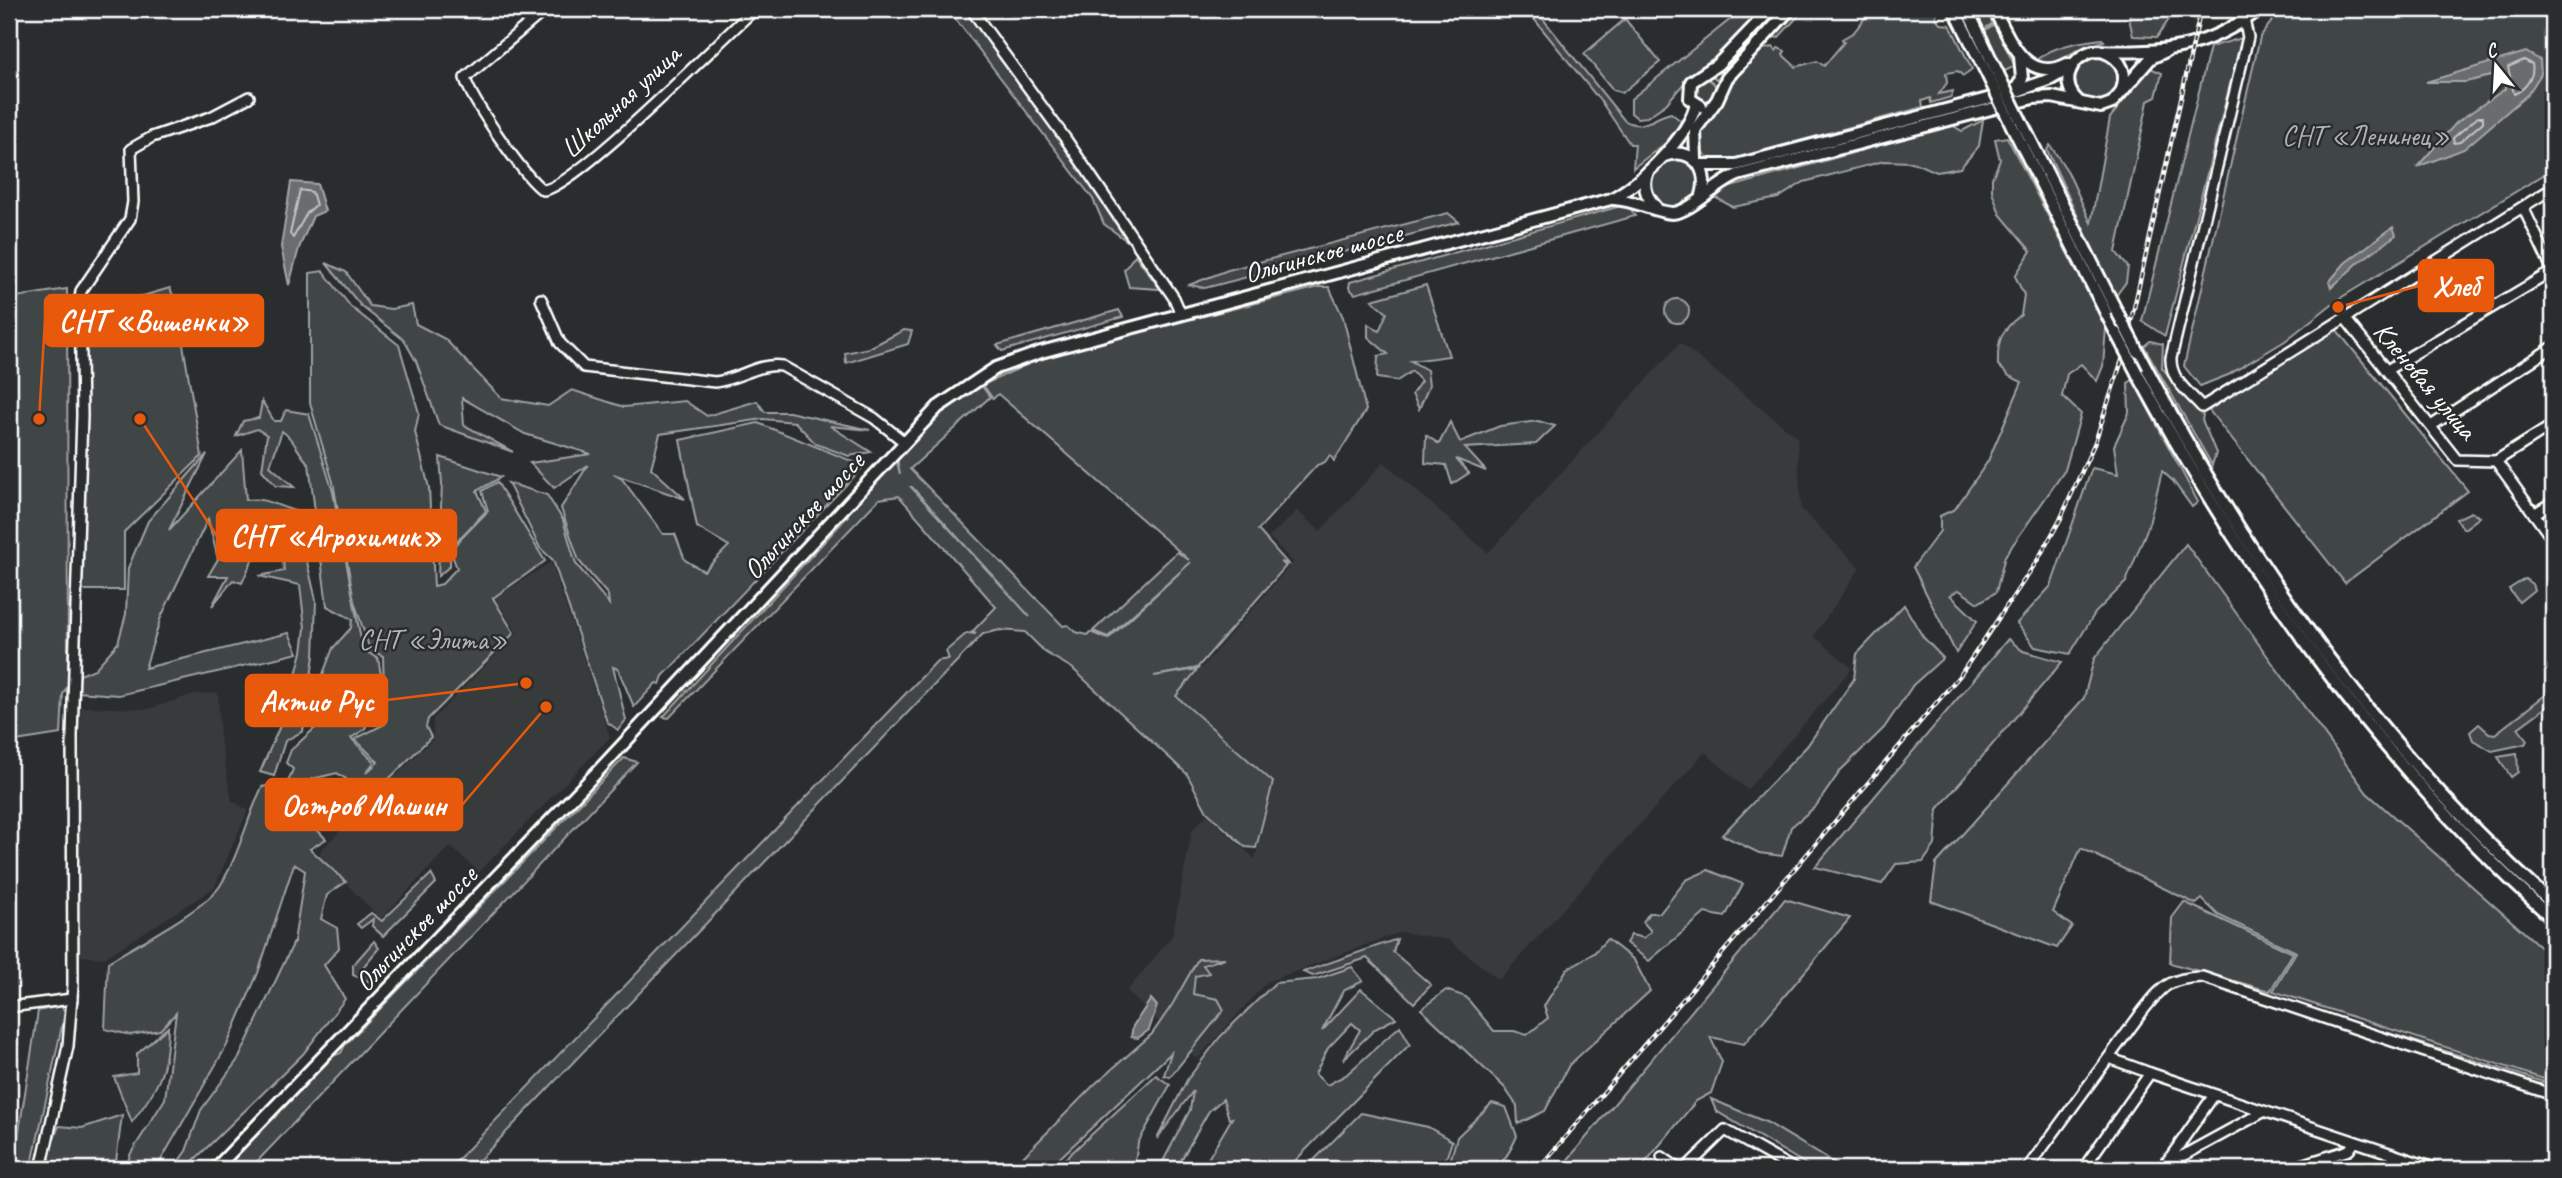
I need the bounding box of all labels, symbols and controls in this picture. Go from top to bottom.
north arrow [2460,32,2530,102]
street label: Школьная улица [553,35,689,166]
text: С [2483,37,2502,64]
park label: СНТ «Ленинец» [2282,118,2450,153]
street label: Ольгинское шоссе [1240,214,1408,290]
callout: Хлеб [2419,260,2493,311]
text: Хлеб [2433,267,2484,305]
callout: СНТ «Вишенки» [45,295,263,346]
text: СНТ «Вишенки» [59,302,250,340]
street label: Кленовая улица [2366,314,2486,448]
street label: Ольгинское шоссе [735,443,873,587]
callout: СНТ «Агрохимик» [217,510,456,561]
text: СНТ «Агрохимик» [231,517,442,555]
park label: СНТ «Элита» [359,622,508,657]
callout: Актио Рус [246,675,387,726]
text: Актио Рус [260,682,375,720]
callout: Остров Машин [266,779,462,830]
text: Остров Машин [281,786,449,824]
street label: Ольгинское шоссе [346,857,486,999]

